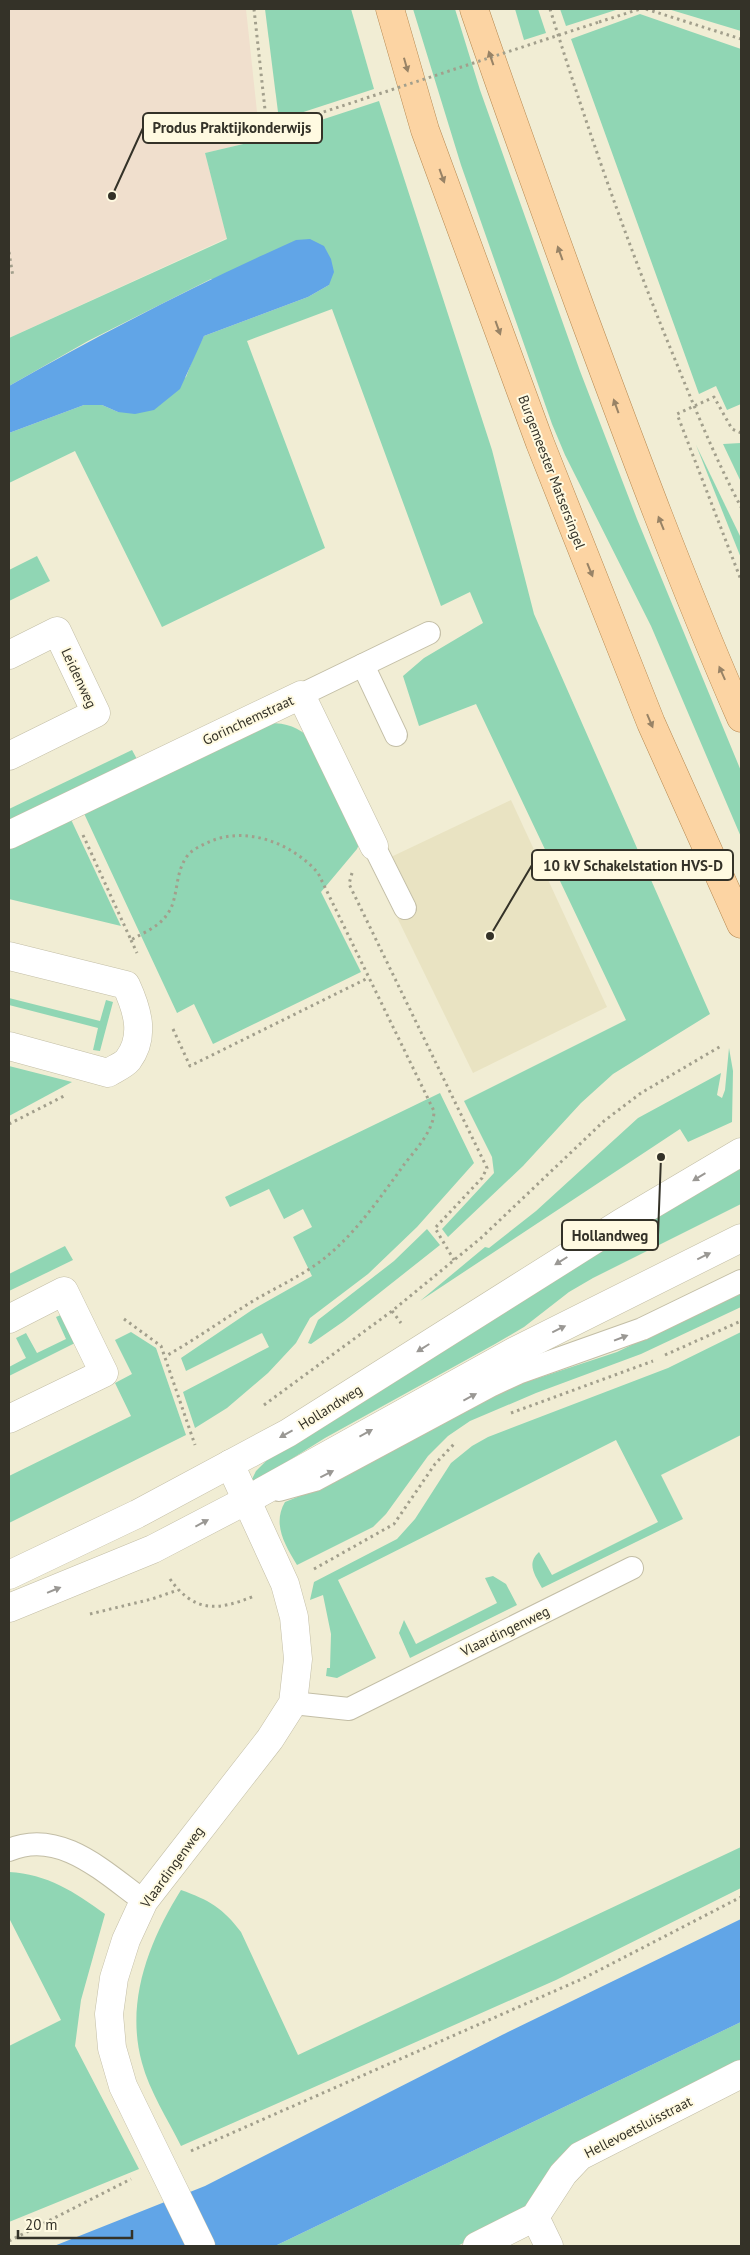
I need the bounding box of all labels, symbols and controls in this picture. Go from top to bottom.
one-way arrow [486,51,494,66]
one-way arrow [403,58,411,73]
callout: Produs Praktijkonderwijs [143,113,322,143]
text: Produs Praktijkonderwijs [153,118,311,137]
one-way arrow [439,168,446,183]
one-way arrow [556,245,564,260]
one-way arrow [495,321,502,336]
street label: Burgemeester Matsersingel [514,393,590,551]
one-way arrow [612,398,619,413]
one-way arrow [657,515,664,530]
one-way arrow [586,563,594,578]
street label: Leidenweg [57,645,101,711]
one-way arrow [717,666,725,680]
street label: Gorinchemstraat [199,691,297,749]
one-way arrow [646,714,654,729]
callout: 10 kV Schakelstation HVS-D [532,850,733,880]
text: 10 kV Schakelstation HVS-D [543,856,723,875]
one-way arrow [693,1172,706,1181]
callout: Hollandweg [562,1220,658,1250]
text: Hollandweg [572,1226,648,1245]
one-way arrow [697,1252,711,1260]
one-way arrow [554,1256,567,1266]
one-way arrow [551,1325,566,1333]
one-way arrow [613,1333,628,1341]
one-way arrow [417,1343,430,1353]
street label: Hollandweg [295,1380,365,1434]
one-way arrow [462,1393,477,1401]
one-way arrow [359,1428,372,1437]
one-way arrow [279,1430,292,1439]
one-way arrow [319,1470,334,1478]
one-way arrow [195,1519,209,1527]
one-way arrow [47,1586,62,1594]
street label: Vlaardingenweg [457,1602,552,1661]
street label: Vlaardingenweg [136,1823,208,1912]
street label: Hellevoetsluisstraat [581,2092,695,2162]
scale bar [18,2208,131,2240]
text: 20 m [25,2215,58,2234]

